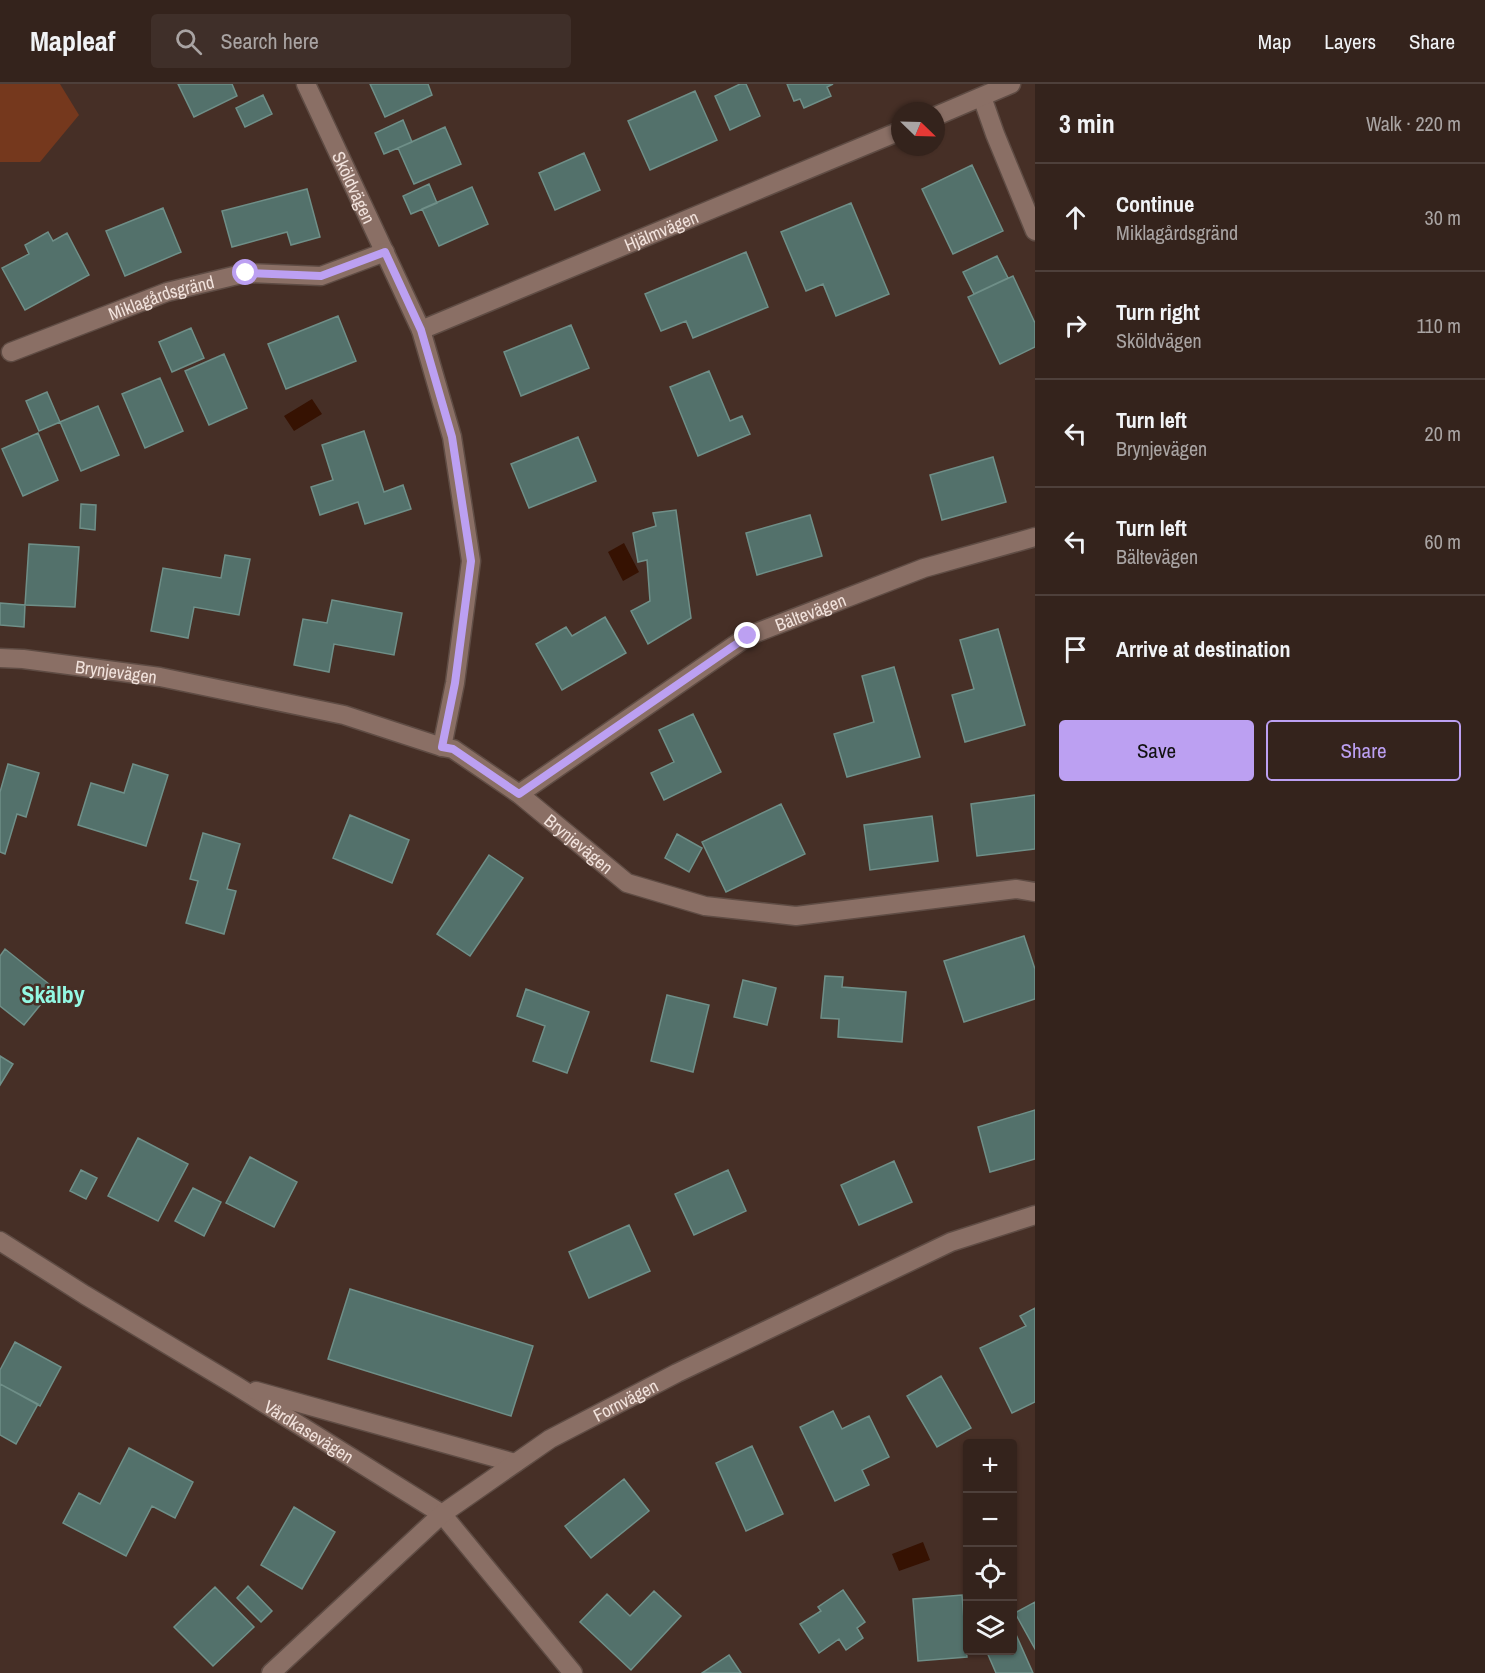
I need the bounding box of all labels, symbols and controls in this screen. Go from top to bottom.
search box [151,14,571,68]
text: Mapleaf [30,22,115,60]
icon: search [172,25,205,58]
text: Search here [220,26,319,56]
text: Map [1258,27,1291,56]
text: Layers [1324,27,1376,56]
text: Share [1409,27,1455,56]
north arrow [891,102,945,156]
text: 3 min [1059,106,1115,141]
text: Walk · 220 m [1366,110,1461,137]
street label: Sköldvägen [327,147,382,228]
text: Continue [1116,189,1194,219]
icon: ahead [1059,201,1092,234]
street label: Hjälmvägen [620,204,702,257]
text: 30 m [1425,204,1461,231]
text: Miklagårdsgränd [1116,219,1238,246]
route start [232,259,258,285]
street label: Miklagårdsgränd [104,269,216,326]
text: Turn right [1116,297,1200,327]
icon: right [1059,309,1092,342]
text: 110 m [1417,312,1461,339]
text: Sköldvägen [1116,327,1202,354]
text: Turn left [1116,405,1187,435]
icon: left [1059,417,1092,450]
text: 20 m [1425,420,1461,447]
text: Brynjevägen [1116,435,1207,462]
text: Turn left [1116,513,1187,543]
icon: left [1059,525,1092,558]
text: 60 m [1425,528,1461,555]
text: Bältevägen [1116,543,1198,570]
street label: Bältevägen [771,587,849,637]
route end [734,622,760,648]
icon: arrive [1059,633,1092,666]
text: Arrive at destination [1116,634,1290,664]
street label: Brynjevägen [74,653,159,689]
button: Save [1059,720,1254,781]
button: Share [1266,720,1461,781]
street label: Brynjevägen [539,808,619,879]
district label: Skälby [21,978,85,1010]
street label: Fornvägen [589,1373,662,1427]
street label: Vårdkasevägen [259,1394,359,1469]
map controls [963,1439,1017,1655]
button: + [963,1439,1017,1493]
button: − [963,1493,1017,1547]
button: locate [963,1547,1017,1601]
button: layers [963,1601,1017,1655]

